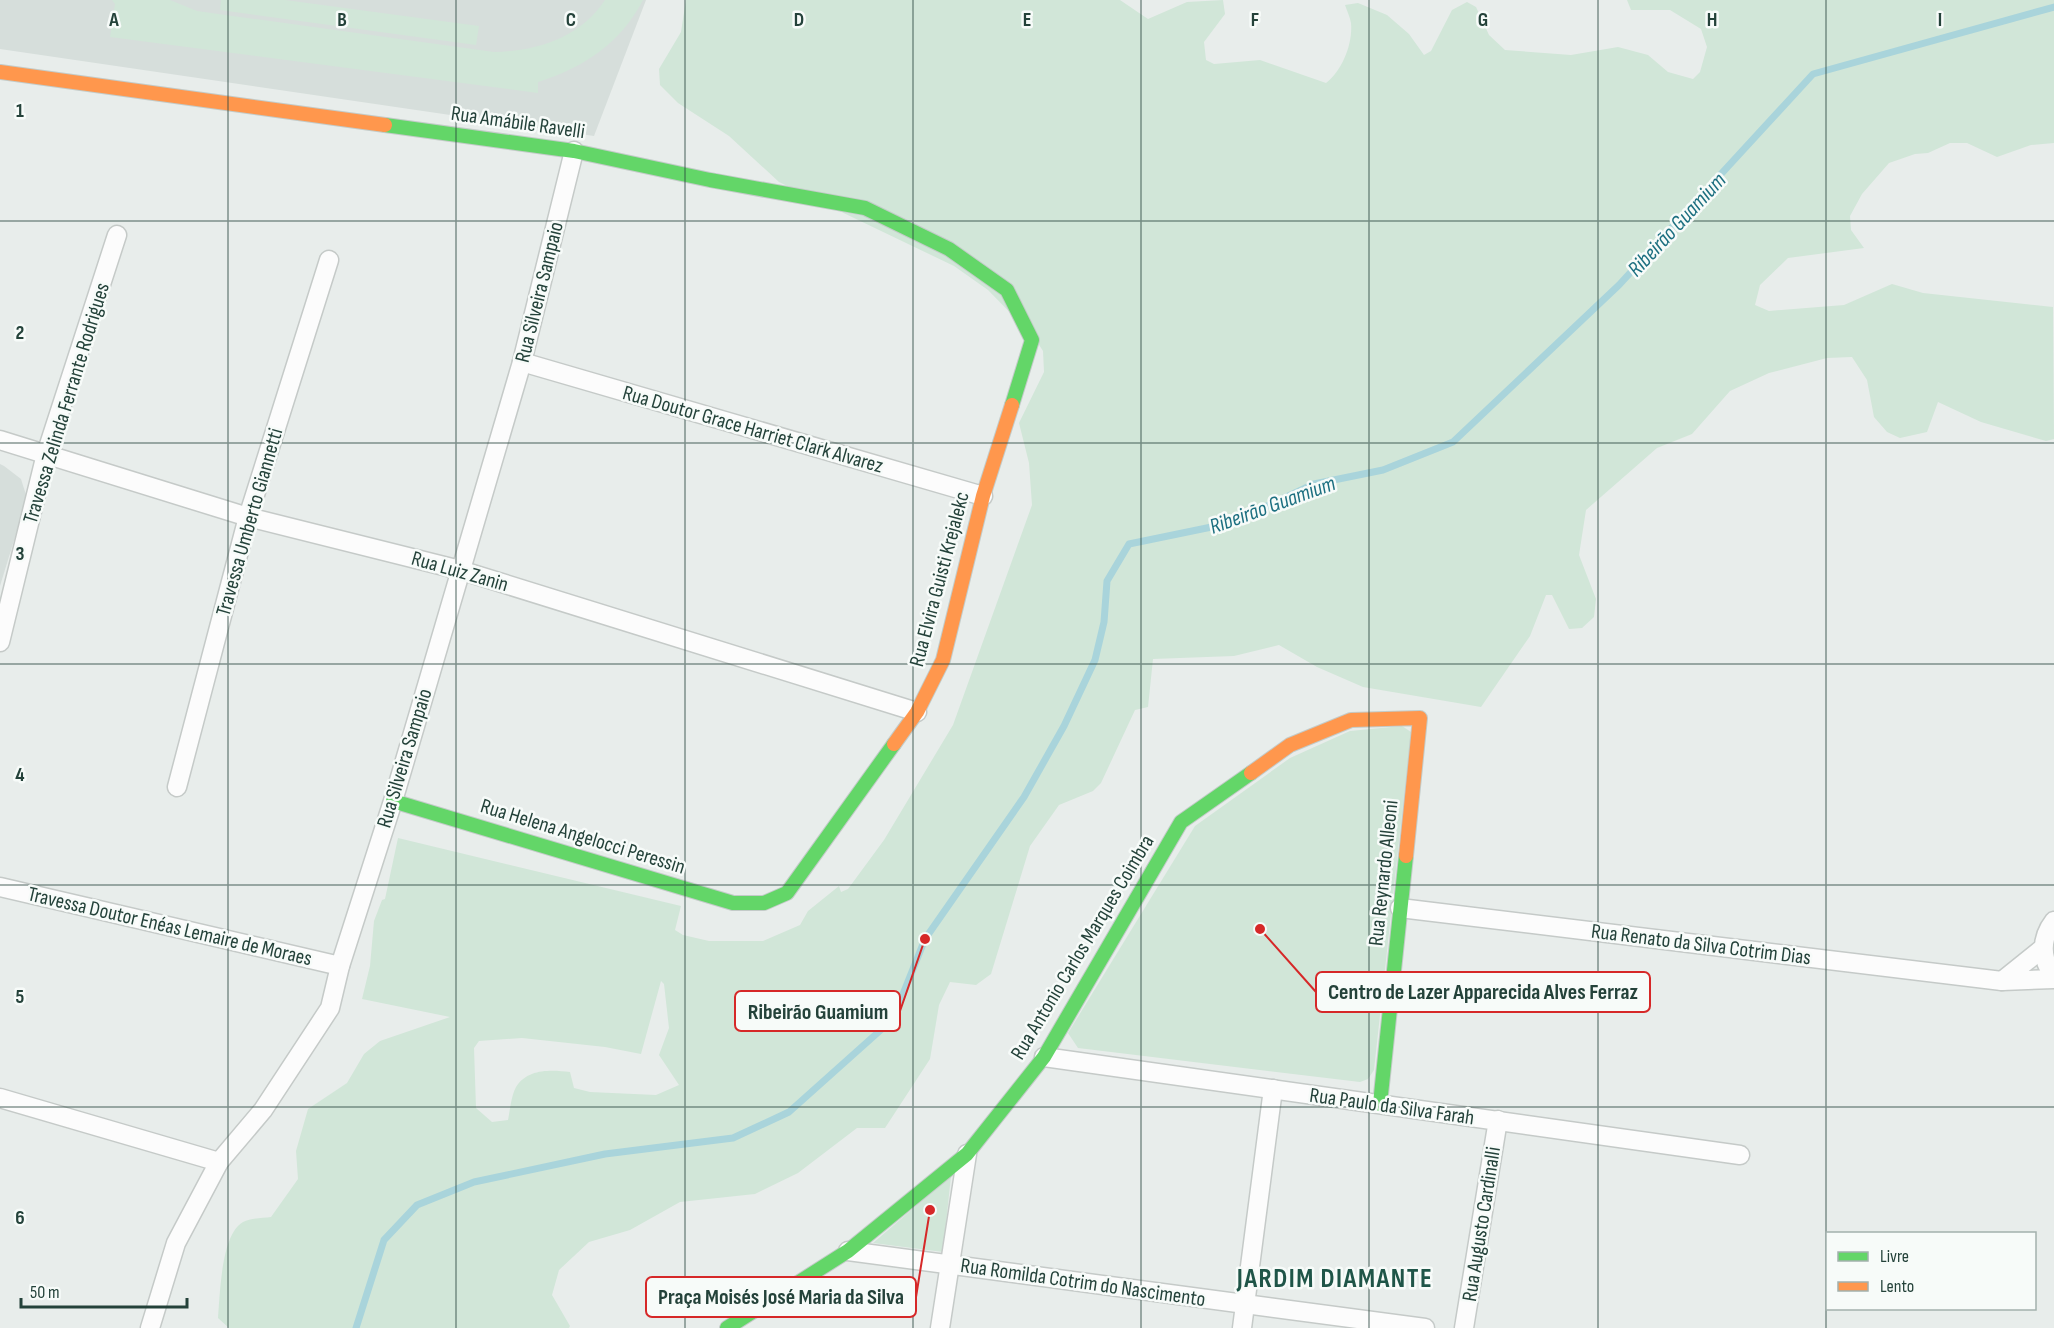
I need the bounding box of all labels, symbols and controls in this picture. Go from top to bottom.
text: A [108,8,119,32]
text: B [337,8,347,32]
text: C [566,8,576,32]
text: D [794,8,804,32]
text: E [1023,8,1031,32]
text: F [1251,8,1259,32]
text: G [1478,8,1488,32]
text: H [1707,8,1717,32]
text: I [1938,8,1942,32]
text: 1 [16,99,24,123]
street label: Rua Amábile Ravelli [449,101,587,144]
water label: Ribeirão Guamium [1622,167,1732,283]
street label: Rua Silveira Sampaio [510,219,569,365]
street label: Travessa Zelinda Ferrante Rodrigues [18,280,115,527]
text: 2 [16,321,24,345]
street label: Rua Doutor Grace Harriet Clark Alvarez [620,380,886,479]
street label: Travessa Umberto Giannetti [211,425,288,619]
water label: Ribeirão Guamium [1206,470,1339,541]
street label: Rua Elvira Guisti Krejalekc [904,489,975,669]
text: 3 [16,542,25,566]
street label: Rua Luiz Zanin [409,546,511,597]
street label: Rua Silveira Sampaio [371,686,437,831]
text: 4 [15,763,25,787]
street label: Rua Helena Angelocci Peressin [478,793,688,880]
street label: Rua Reynardo Alleoni [1363,799,1404,947]
street label: Rua Antonio Carlos Marques Coimbra [1005,830,1159,1064]
street label: Travessa Doutor Enéas Lemaire de Moraes [25,882,314,971]
street label: Rua Renato da Silva Cotrim Dias [1590,919,1812,970]
callout: Centro de Lazer Apparecida Alves Ferraz [1316,972,1650,1012]
text: Centro de Lazer Apparecida Alves Ferraz [1328,979,1639,1006]
text: 5 [16,985,25,1009]
callout: Ribeirão Guamium [735,991,900,1031]
text: Ribeirão Guamium [748,999,888,1026]
street label: Rua Paulo da Silva Farah [1308,1083,1476,1130]
street label: Rua Augusto Cardinalli [1457,1145,1506,1303]
text: 6 [15,1206,25,1230]
legend [1826,1232,2036,1310]
text: Livre [1880,1246,1909,1267]
street label: Rua Romilda Cotrim do Nascimento [959,1253,1207,1312]
district label: JARDIM DIAMANTE [1236,1263,1433,1295]
scale bar [21,1271,188,1309]
text: Lento [1880,1276,1914,1297]
callout: Praça Moisés José Maria da Silva [646,1277,916,1317]
text: 50 m [30,1282,60,1303]
text: Praça Moisés José Maria da Silva [658,1284,904,1311]

